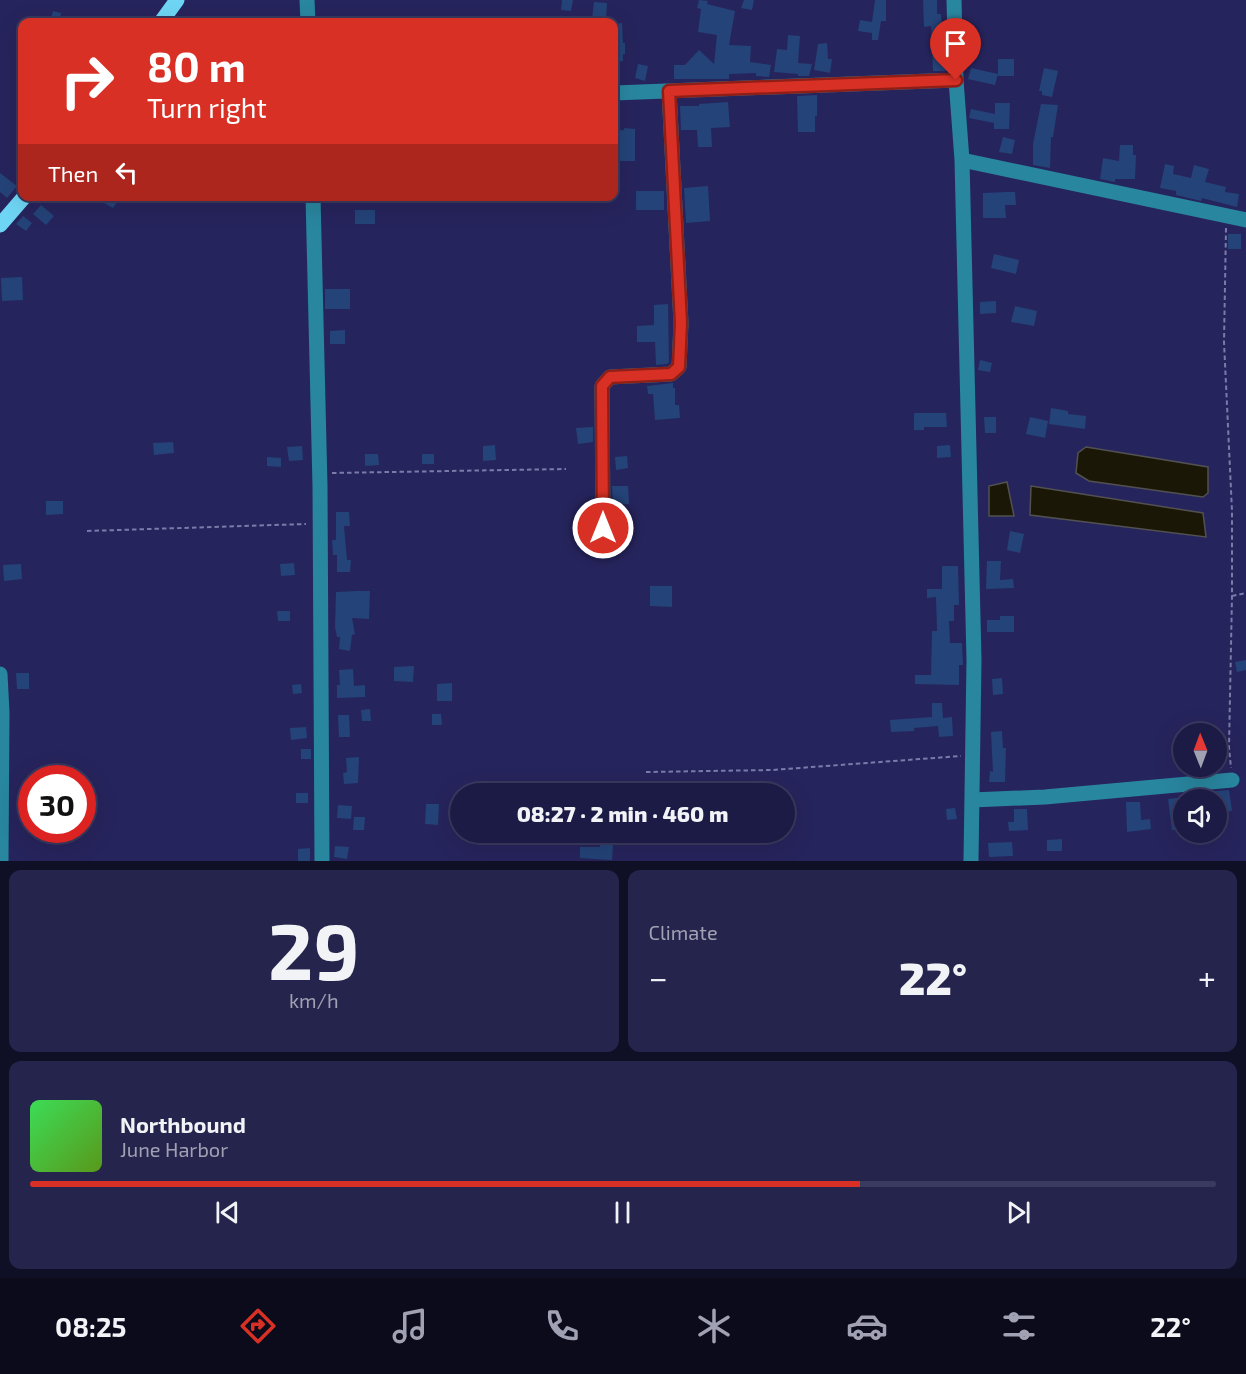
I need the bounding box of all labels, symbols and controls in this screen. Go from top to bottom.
pin [930,18,981,80]
icon: arrive [939,27,972,60]
text: 80 m [147,40,246,90]
icon: right [48,42,126,120]
text: Turn right [147,91,267,123]
icon: left [110,156,143,189]
text: Then [48,160,98,186]
position arrow [571,496,635,560]
north arrow [1173,723,1227,777]
map controls [1173,723,1227,843]
speed limit sign: 30 [18,765,96,843]
button: sound [1173,789,1227,843]
text: 08:27 · 2 min · 460 m [517,800,728,826]
text: 29 [268,902,359,996]
text: Climate [649,920,718,944]
text: 22° [899,950,967,1004]
text: − [649,957,668,997]
text: + [1198,957,1216,997]
text: km/h [289,988,339,1012]
text: Northbound [120,1111,246,1137]
text: June Harbor [120,1137,228,1161]
icon: previous [211,1196,244,1229]
icon: pause [606,1196,639,1229]
icon: next [1002,1196,1035,1229]
icon: directions [237,1305,279,1347]
icon: music [389,1305,431,1347]
icon: phone [541,1305,583,1347]
icon: climate [693,1305,735,1347]
icon: car [846,1305,888,1347]
icon: filters [998,1305,1040,1347]
text: 08:25 [55,1310,127,1342]
text: 22° [1150,1310,1191,1342]

